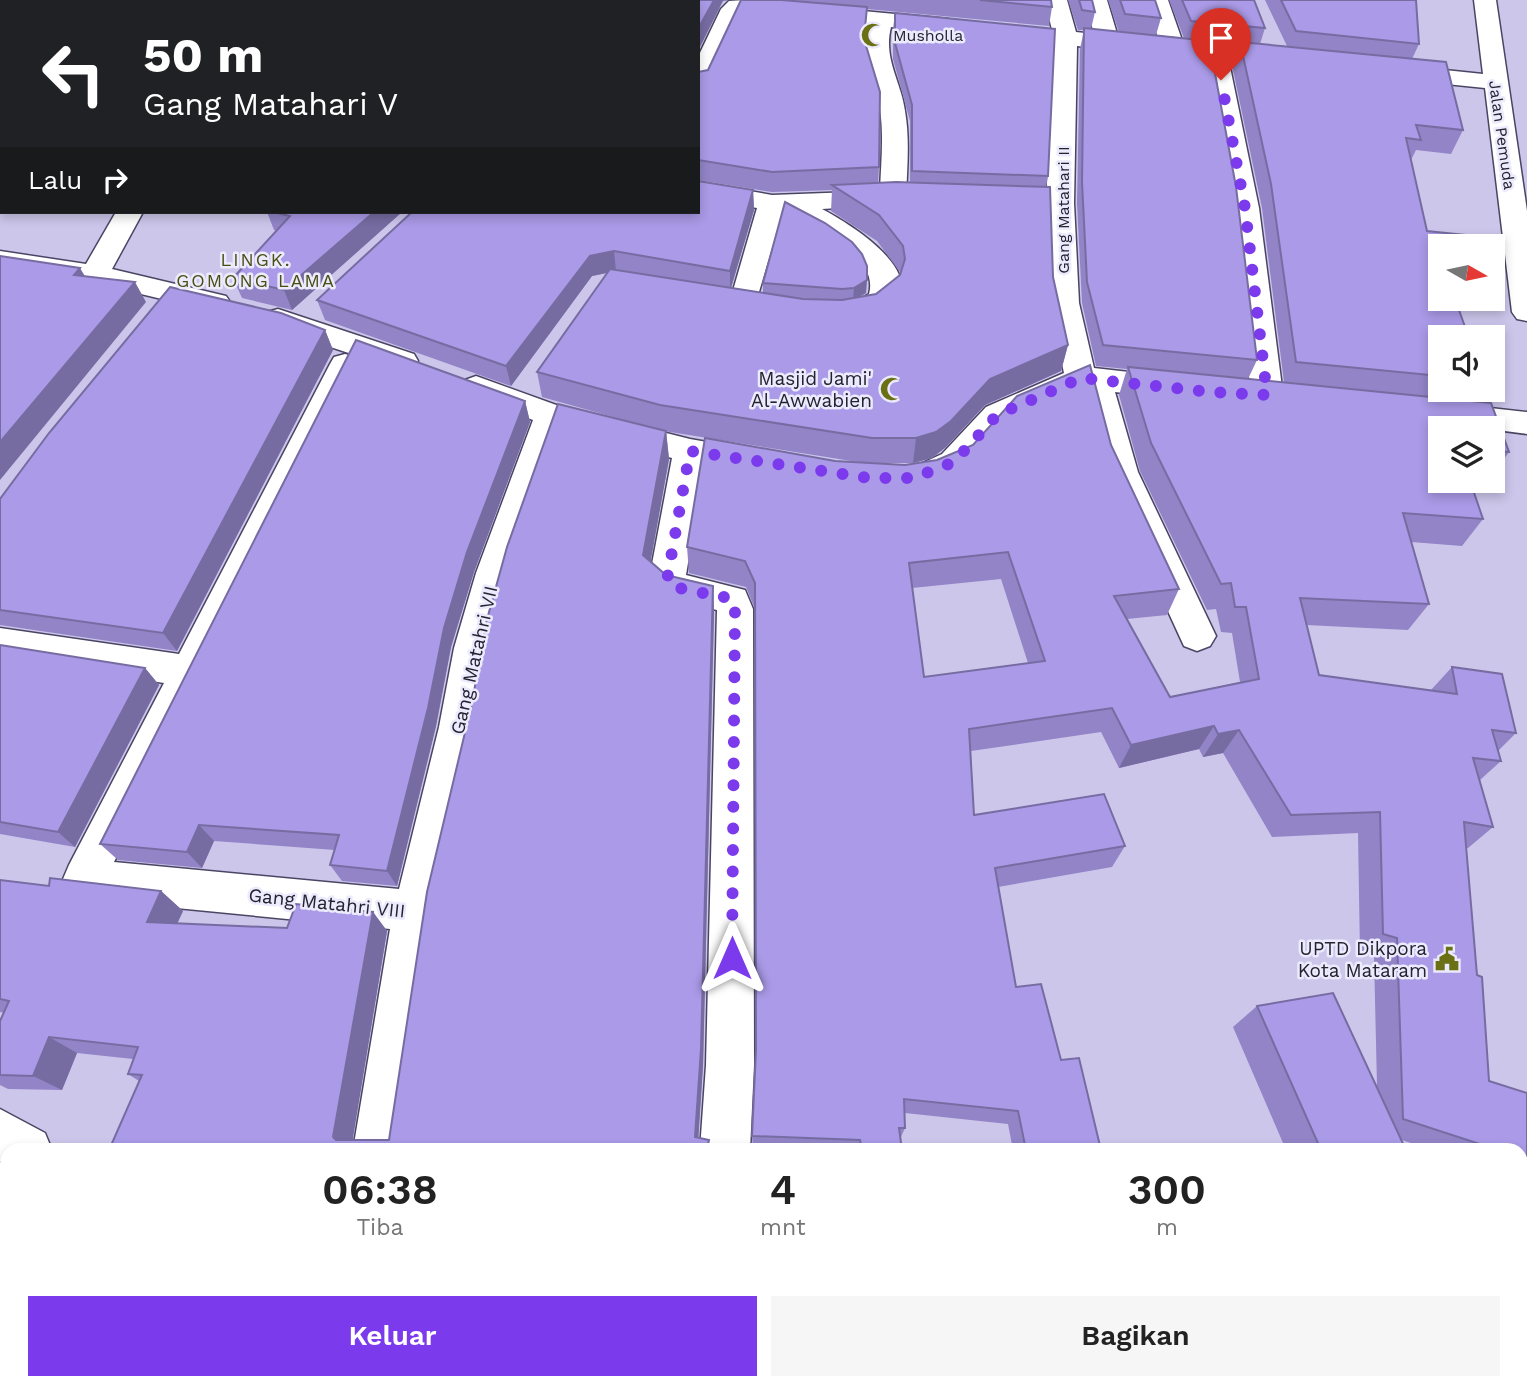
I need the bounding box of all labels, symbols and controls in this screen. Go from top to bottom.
pin [1191,8,1251,80]
icon: arrive [1202,19,1240,57]
mosque icon: Musholla [859,21,887,49]
text: 50 m [143,26,263,84]
place label: Musholla [893,26,963,45]
icon: left [28,28,119,119]
street label: Jalan Pemuda [1485,79,1519,191]
text: Gang Matahari V [143,85,398,123]
street label: Gang Matahari II [1054,146,1073,274]
icon: right [96,161,134,199]
text: Lalu [28,165,82,195]
north arrow [1428,234,1505,312]
map controls [1428,234,1505,493]
district label: LINGK. GOMONG LAMA [176,249,336,291]
button: sound [1428,325,1505,402]
place label: Masjid Jami' Al-Awwabien [751,367,872,412]
mosque icon: Masjid Jami' Al-Awwabien [878,375,906,403]
button: layers [1428,416,1505,493]
street label: Gang Matahri VII [446,583,502,737]
street label: Gang Matahri VIII [247,883,407,923]
position arrow [695,921,769,995]
place label: UPTD Dikpora Kota Mataram [1298,937,1427,982]
public building icon: UPTD Dikpora Kota Mataram [1433,945,1461,973]
text: 06:38 [322,1165,438,1214]
text: 4 [770,1165,796,1214]
text: 300 [1128,1165,1206,1214]
text: Tiba [356,1214,404,1241]
text: mnt [760,1214,806,1241]
text: m [1156,1214,1178,1241]
button: Keluar [28,1296,757,1376]
button: Bagikan [771,1296,1500,1376]

